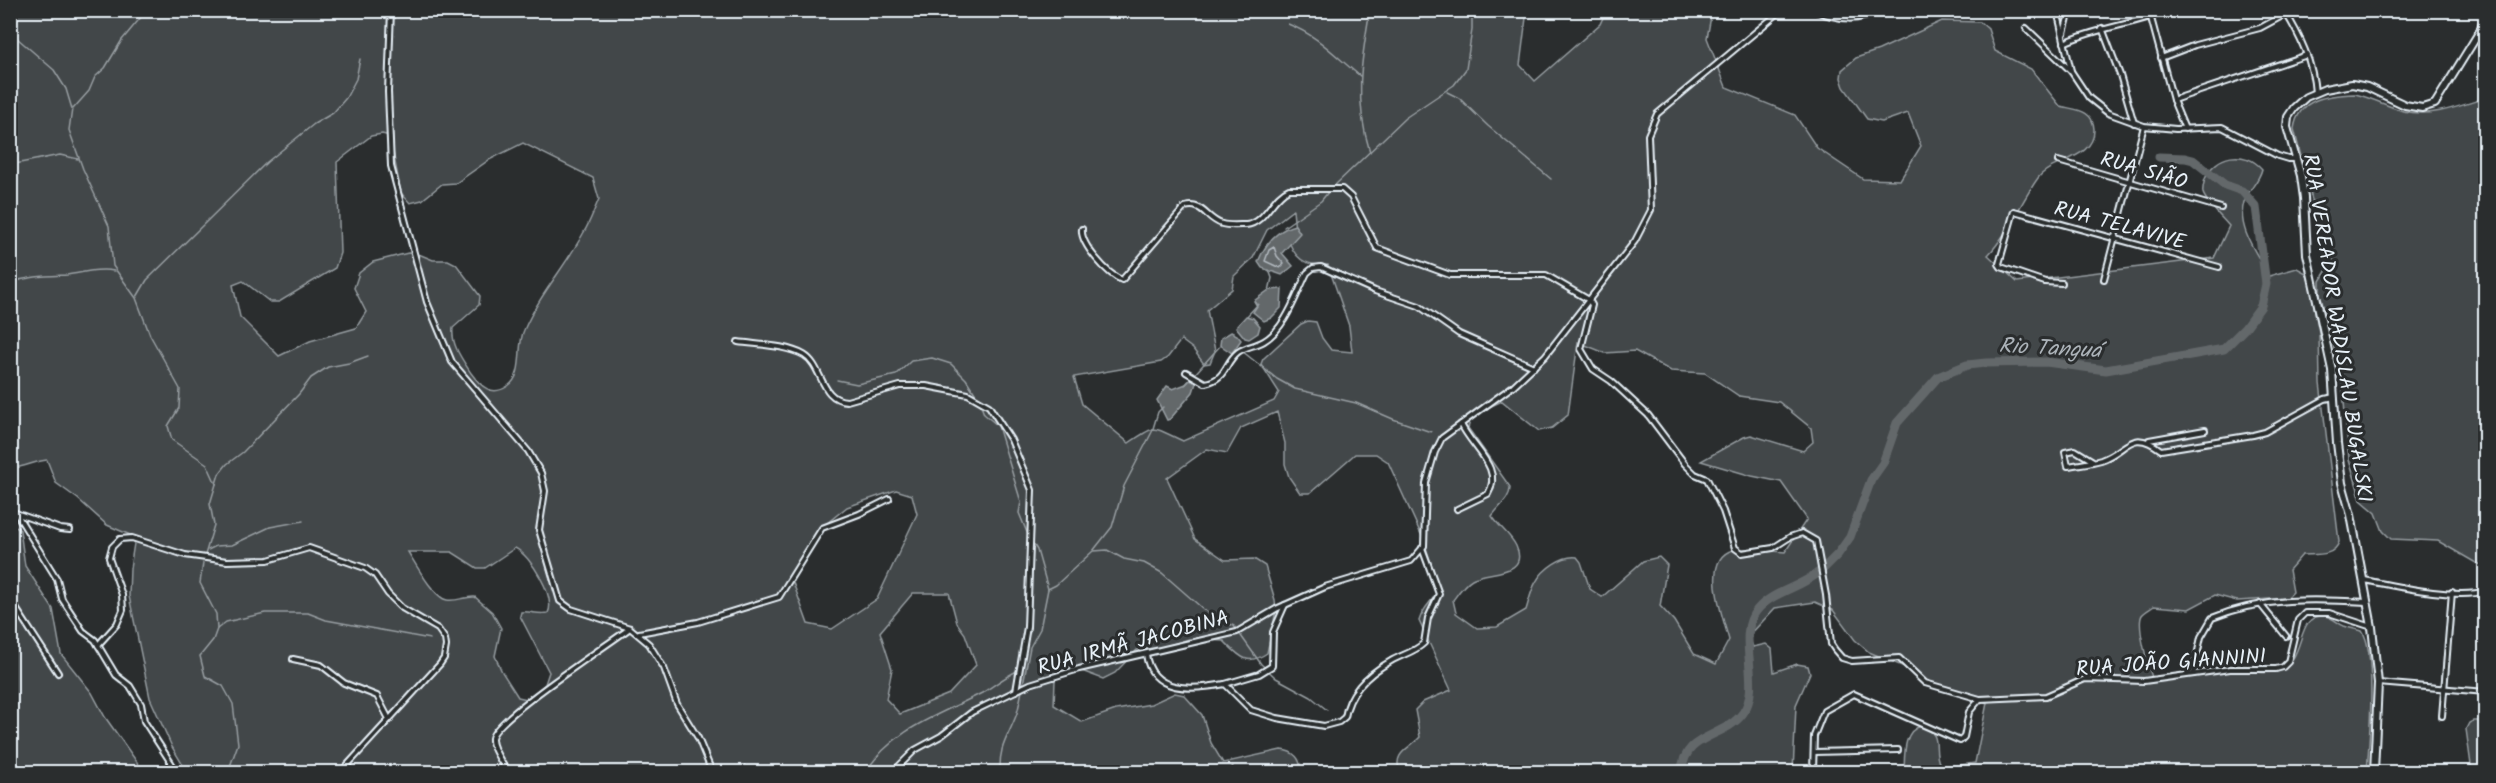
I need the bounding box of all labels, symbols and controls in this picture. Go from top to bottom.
street label: RUA SIÃO [2096,143,2191,200]
street label: RUA VEREADOR WADISLAU BUGALSKI [2293,152,2380,505]
street label: RUA TELAVIVE [2050,193,2190,260]
water label: Rio Tanguá [1998,329,2108,370]
street label: RUA IRMÃ JACOBINA [1034,602,1233,685]
street label: RUA JOÃO GIANNINI [2075,640,2267,687]

